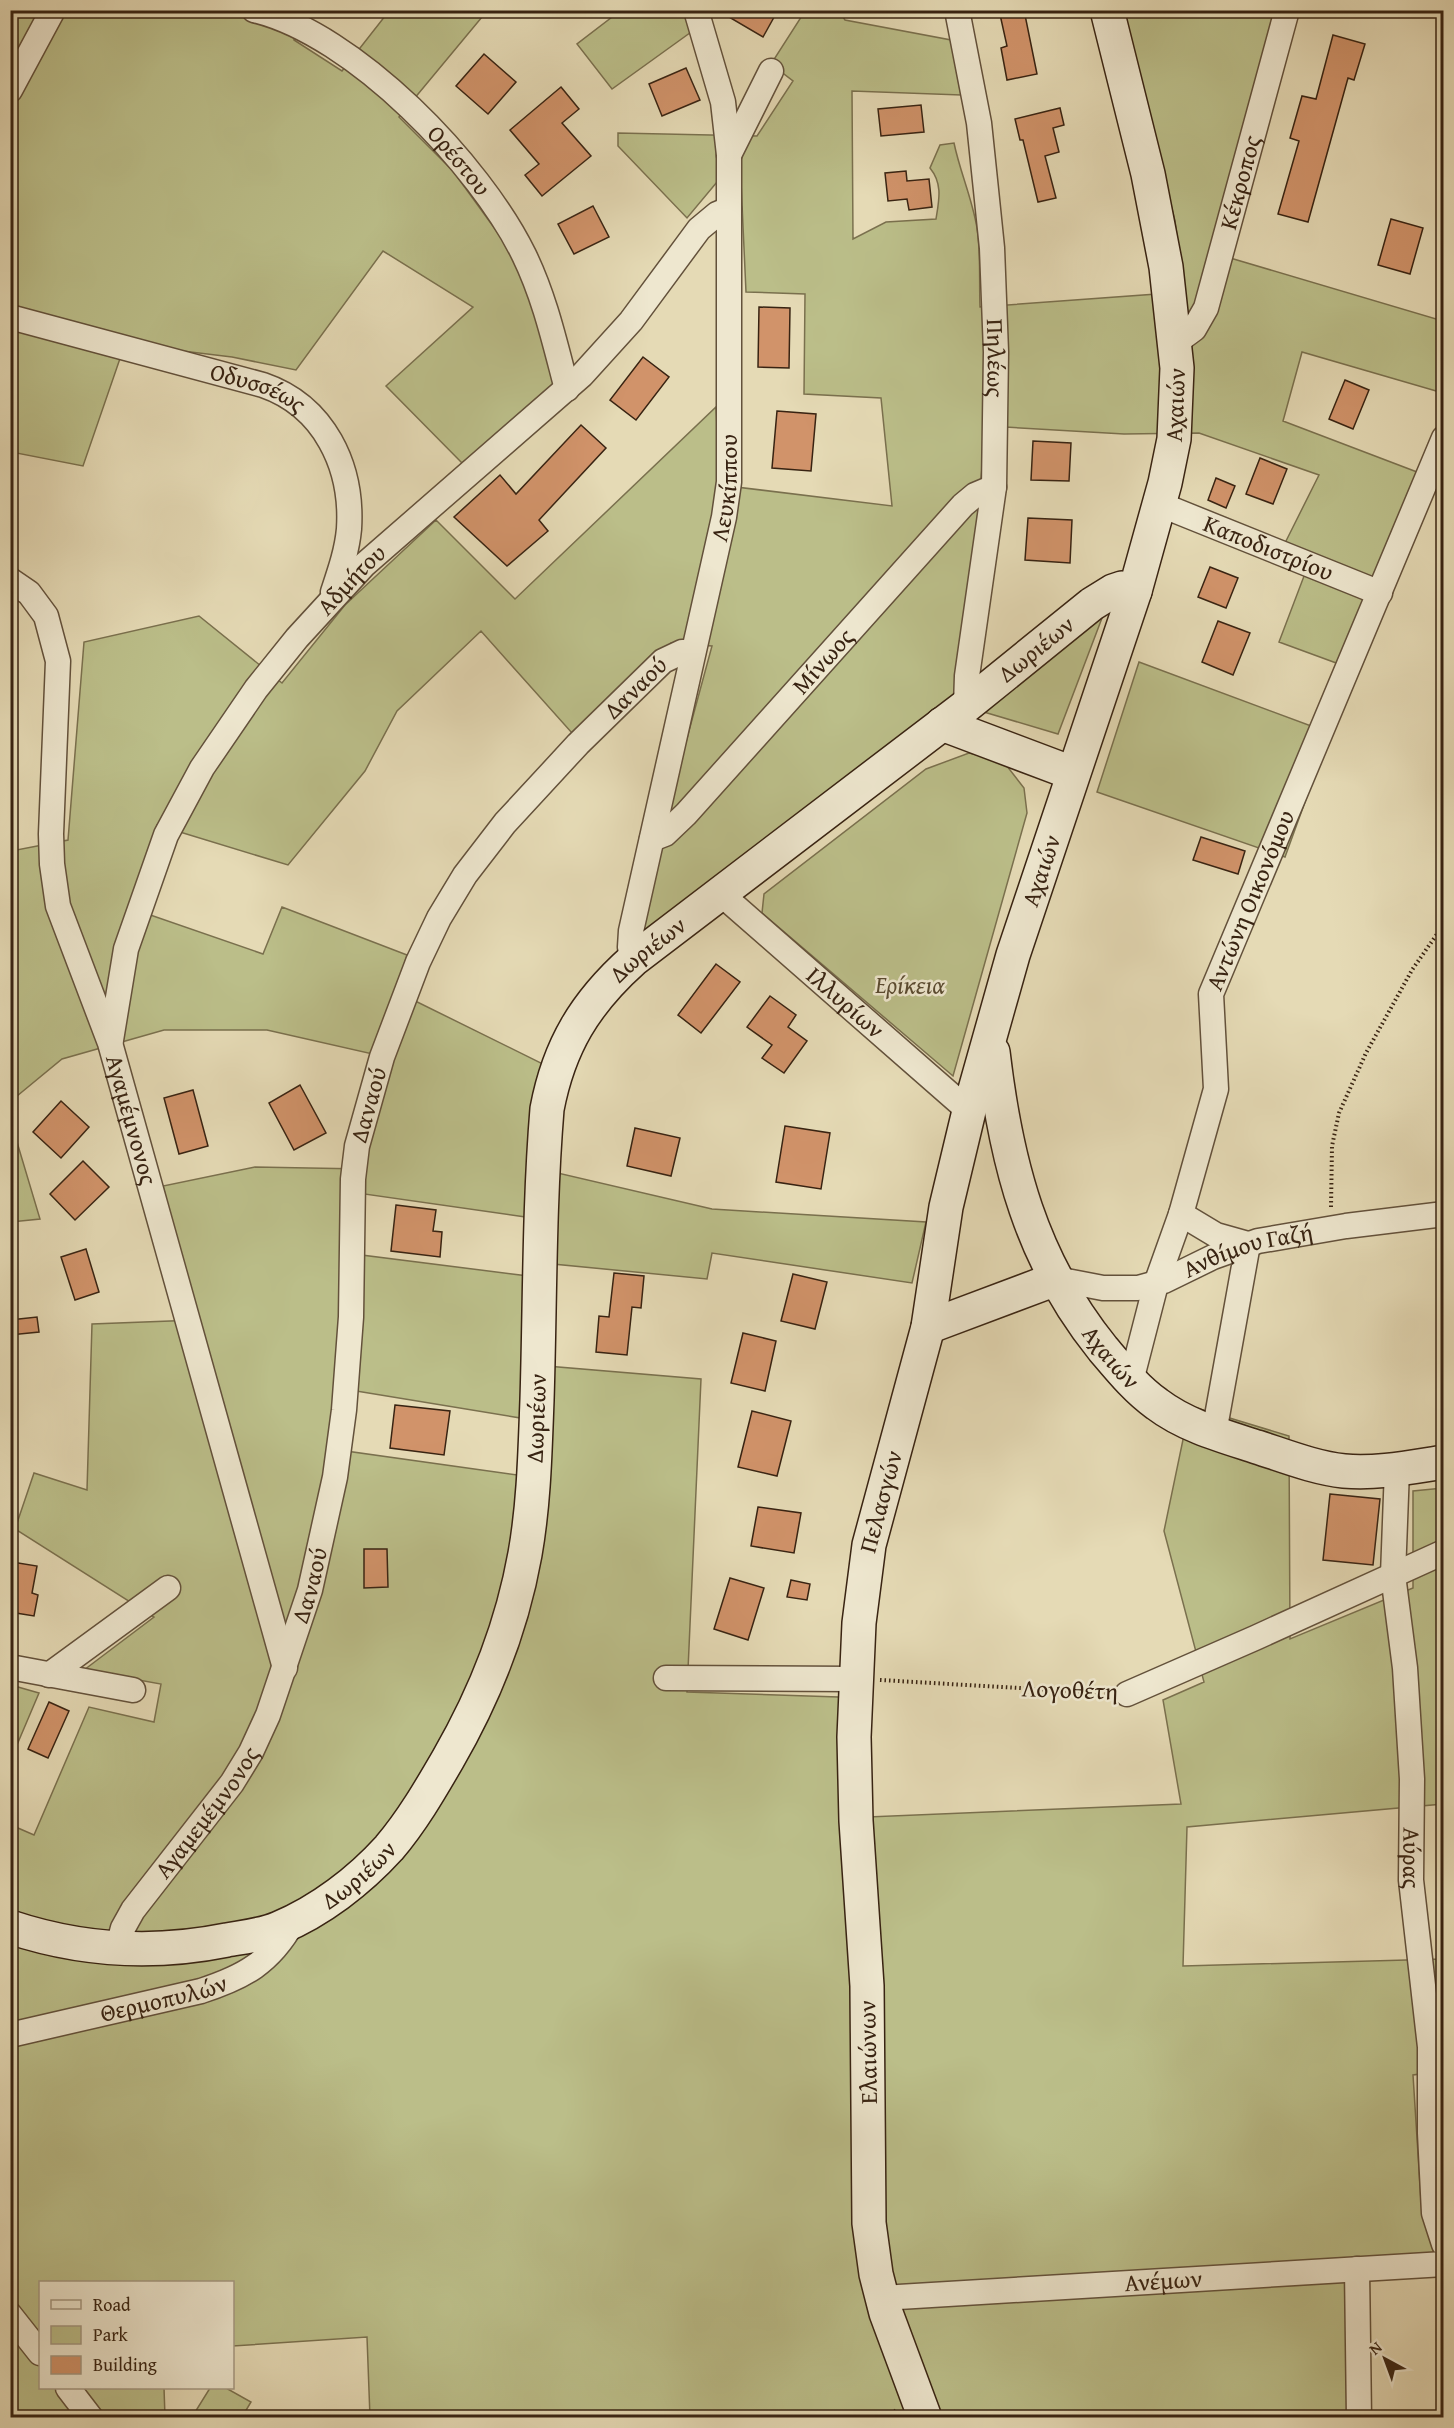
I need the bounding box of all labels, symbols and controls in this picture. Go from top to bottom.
street label: Ορέστου [419,117,500,203]
street label: Κέκροπος [1210,131,1269,233]
street label: Πηλέως [978,318,1014,398]
street label: Οδυσσέως [206,354,314,421]
street label: Αχαιών [1156,367,1194,443]
street label: Λευκίππου [701,434,746,545]
street label: Καποδιστρίου [1198,506,1339,589]
street label: Αδμήτου [308,536,393,623]
street label: Δωριέων [990,607,1082,691]
street label: Μίνωος [783,620,862,702]
street label: Δαναού [596,648,675,727]
street label: Αντώνη Οικονόμου [1196,805,1303,996]
street label: Αχαιών [1012,830,1069,911]
street label: Δωριέων [601,907,693,991]
street label: Ιλλυρίων [798,958,893,1047]
park label: Ερίκεια [874,967,945,1002]
street label: Αγαμέμνονος [97,1051,167,1189]
street label: Δαναού [341,1063,395,1146]
street label: Ανθίμου Γαζή [1177,1214,1315,1286]
street label: Αχαιών [1074,1318,1148,1397]
street label: Δωριέων [516,1373,555,1464]
street label: Πελασγών [850,1446,911,1557]
street label: Δαναού [282,1544,336,1627]
street label: Λογοθέτη [1021,1670,1119,1709]
street label: Αγαμεμέμνονος [146,1739,267,1886]
street label: Αύρας [1394,1827,1430,1890]
street label: Δωριέων [314,1833,404,1918]
street label: Θερμοπυλών [97,1965,233,2031]
street label: Ελαιώνων [849,2000,886,2104]
street label: Ανέμων [1123,2261,1203,2300]
legend [39,2281,234,2389]
text: Road [93,2291,131,2318]
text: Park [93,2321,129,2348]
north arrow [1355,2329,1415,2389]
text: N [1363,2335,1387,2360]
text: Building [93,2351,157,2378]

